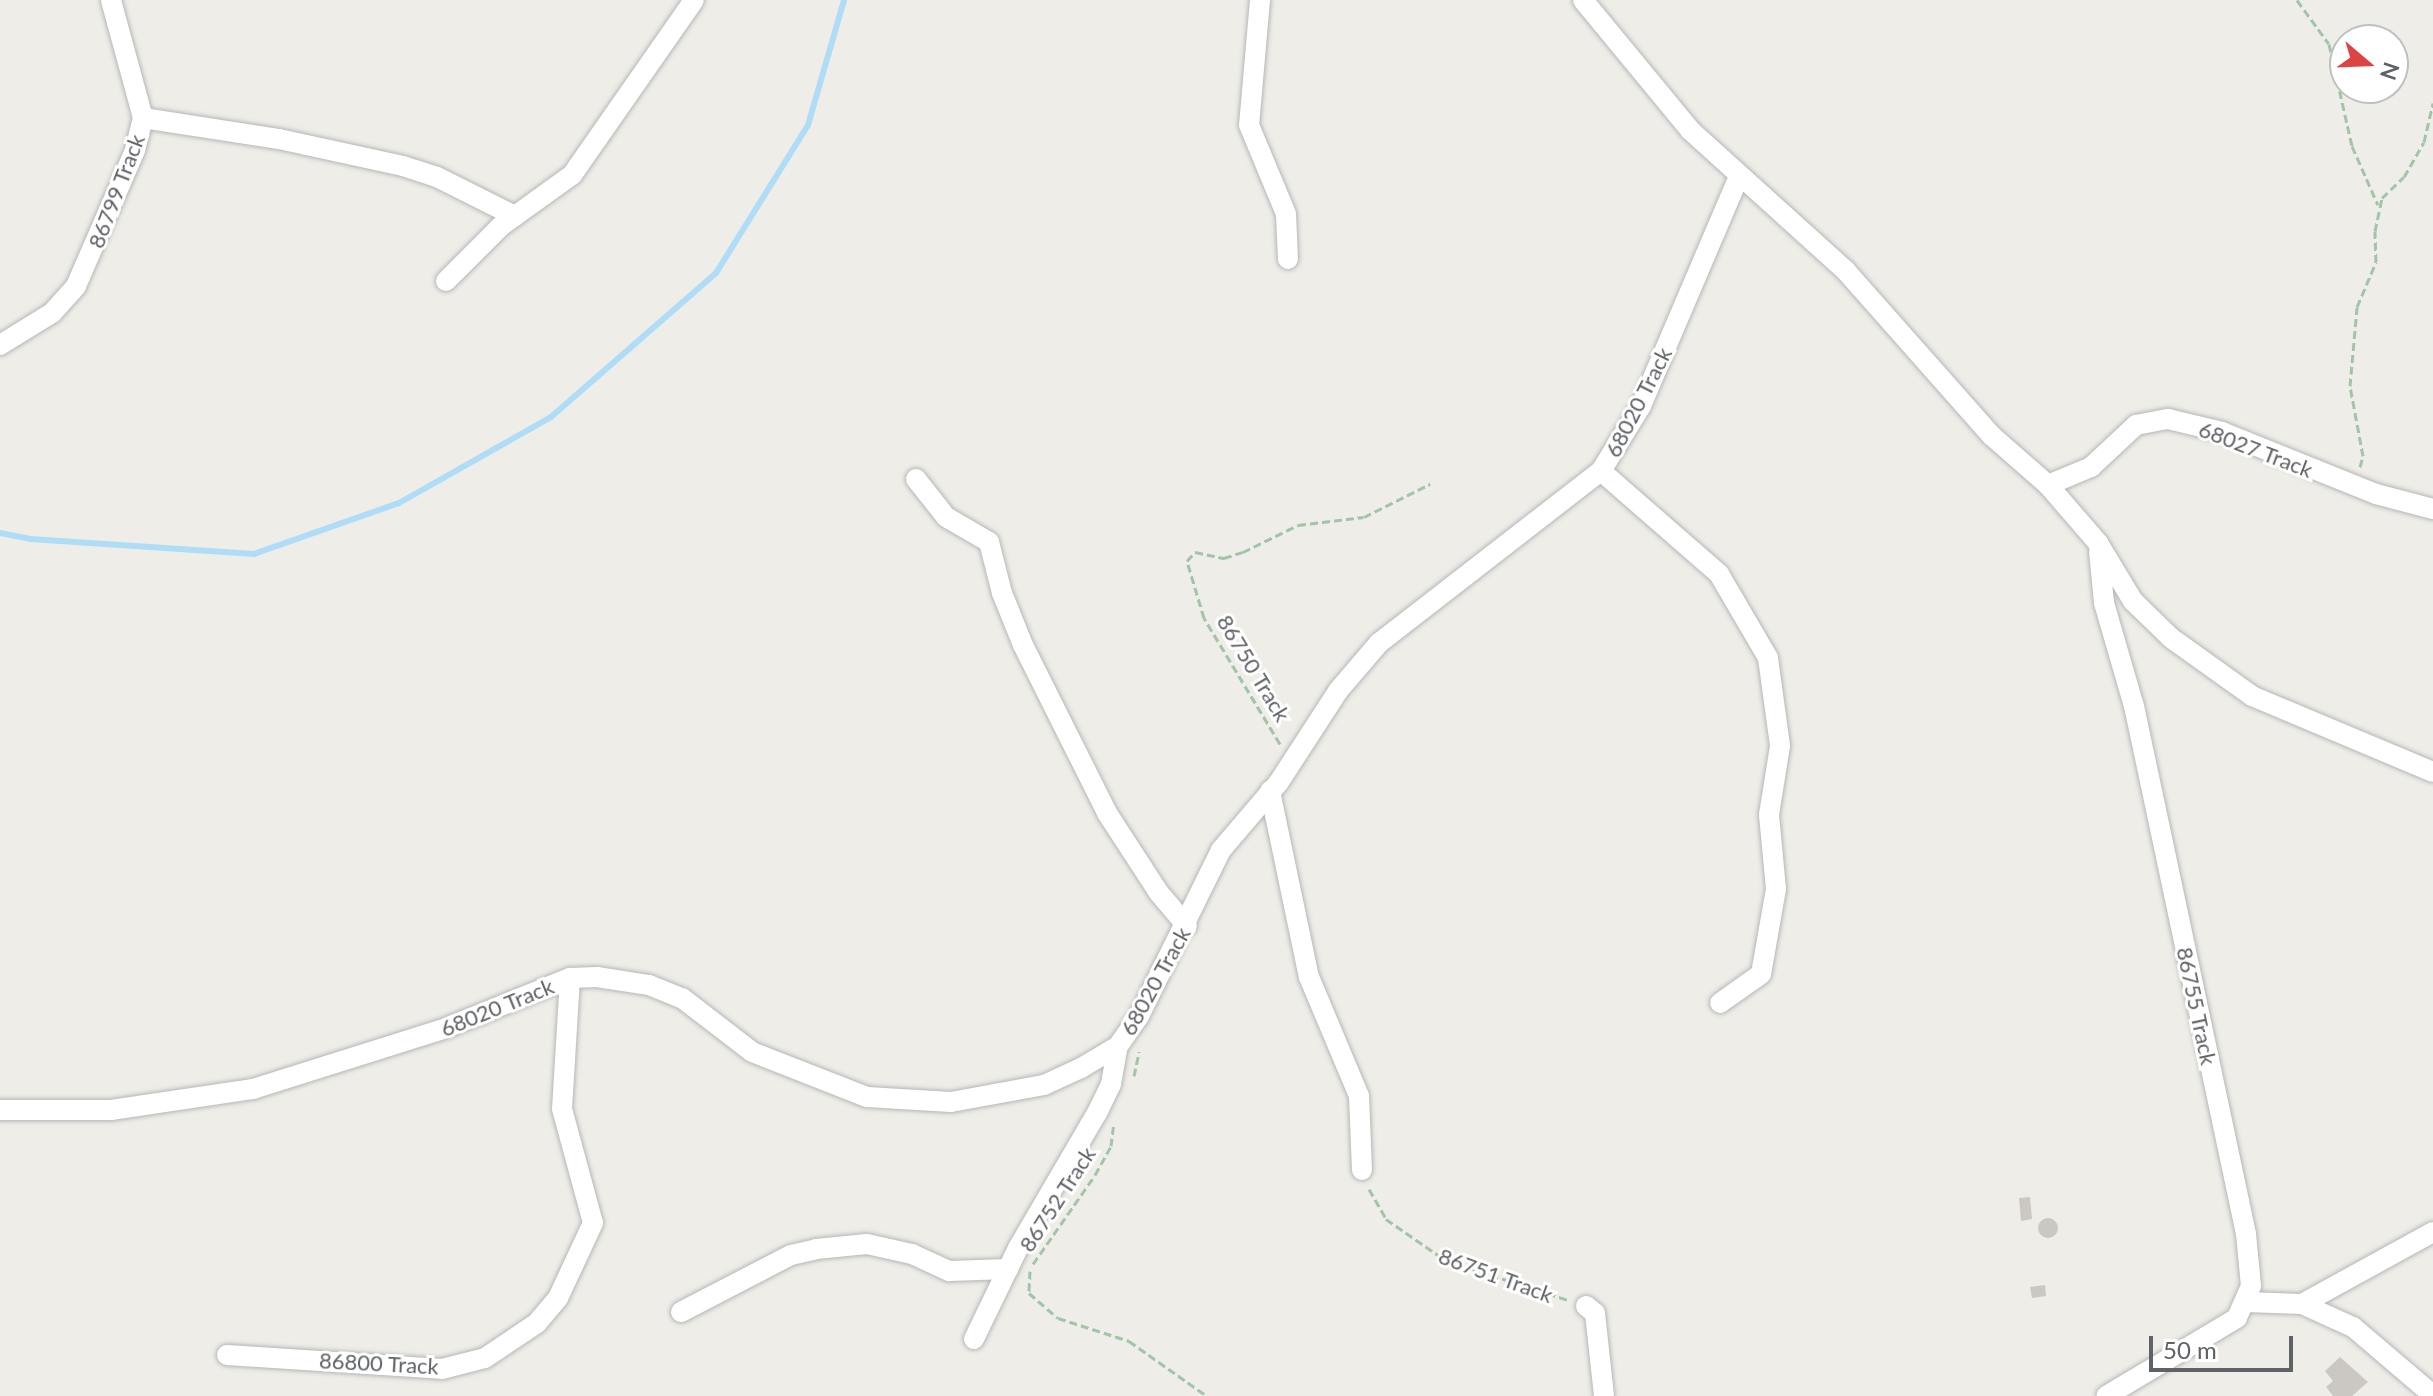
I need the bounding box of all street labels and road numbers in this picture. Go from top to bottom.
street label: 86799 Track [82,130,150,252]
street label: 68020 Track [1599,342,1677,462]
street label: 68027 Track [2195,415,2317,483]
street label: 86750 Track [1212,610,1296,726]
street label: 68020 Track [1114,922,1196,1040]
street label: 86755 Track [2172,944,2222,1068]
street label: 68020 Track [436,972,558,1042]
street label: 86752 Track [1013,1141,1101,1257]
street label: 86751 Track [1435,1242,1557,1308]
street label: 86800 Track [318,1347,440,1379]

